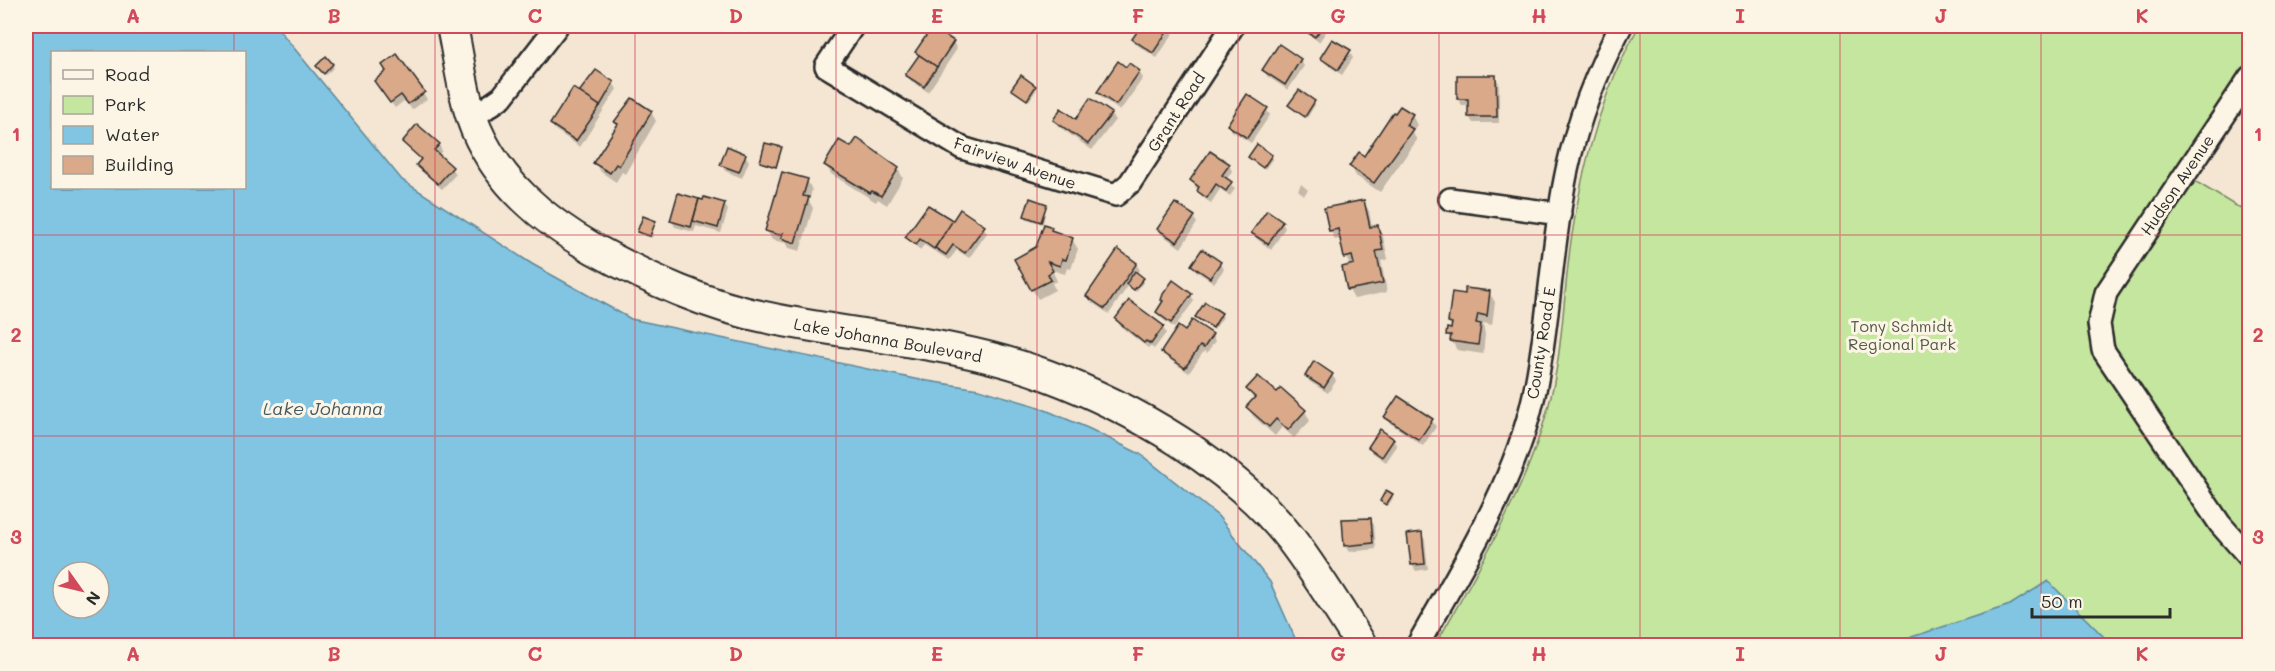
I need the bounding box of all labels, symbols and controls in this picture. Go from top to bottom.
text: A [126,2,140,28]
text: B [327,2,341,28]
text: C [528,2,543,28]
text: D [729,2,743,28]
text: E [931,2,943,28]
text: F [1132,2,1145,28]
text: G [1330,2,1346,28]
text: H [1531,2,1547,28]
text: I [1735,2,1745,28]
text: J [1934,2,1948,28]
text: K [2135,2,2149,28]
legend [51,51,246,189]
text: Road [105,62,150,86]
street label: Grant Road [1142,68,1209,156]
text: Park [105,92,146,116]
text: 1 [12,120,20,146]
text: 1 [2254,120,2262,146]
text: Water [105,122,160,146]
street label: Hudson Avenue [2135,130,2218,239]
street label: Fairview Avenue [951,132,1079,193]
text: Building [105,152,173,176]
street label: County Road E [1521,285,1560,400]
street label: Lake Johanna Boulevard [792,313,984,366]
park label: Tony Schmidt Regional Park [1848,315,1956,354]
text: 2 [10,321,22,347]
text: 2 [2252,321,2264,347]
water label: Lake Johanna [263,396,383,420]
text: 3 [10,523,22,549]
text: 3 [2252,523,2264,549]
north arrow [51,560,111,620]
scale bar [2032,581,2170,619]
text: N [82,588,106,610]
text: 50 m [2041,589,2083,613]
text: A [126,640,140,666]
text: B [327,640,341,666]
text: C [528,640,543,666]
text: D [729,640,743,666]
text: E [931,640,943,666]
text: F [1132,640,1145,666]
text: G [1330,640,1346,666]
text: H [1531,640,1547,666]
text: I [1735,640,1745,666]
text: J [1934,640,1948,666]
text: K [2135,640,2149,666]

